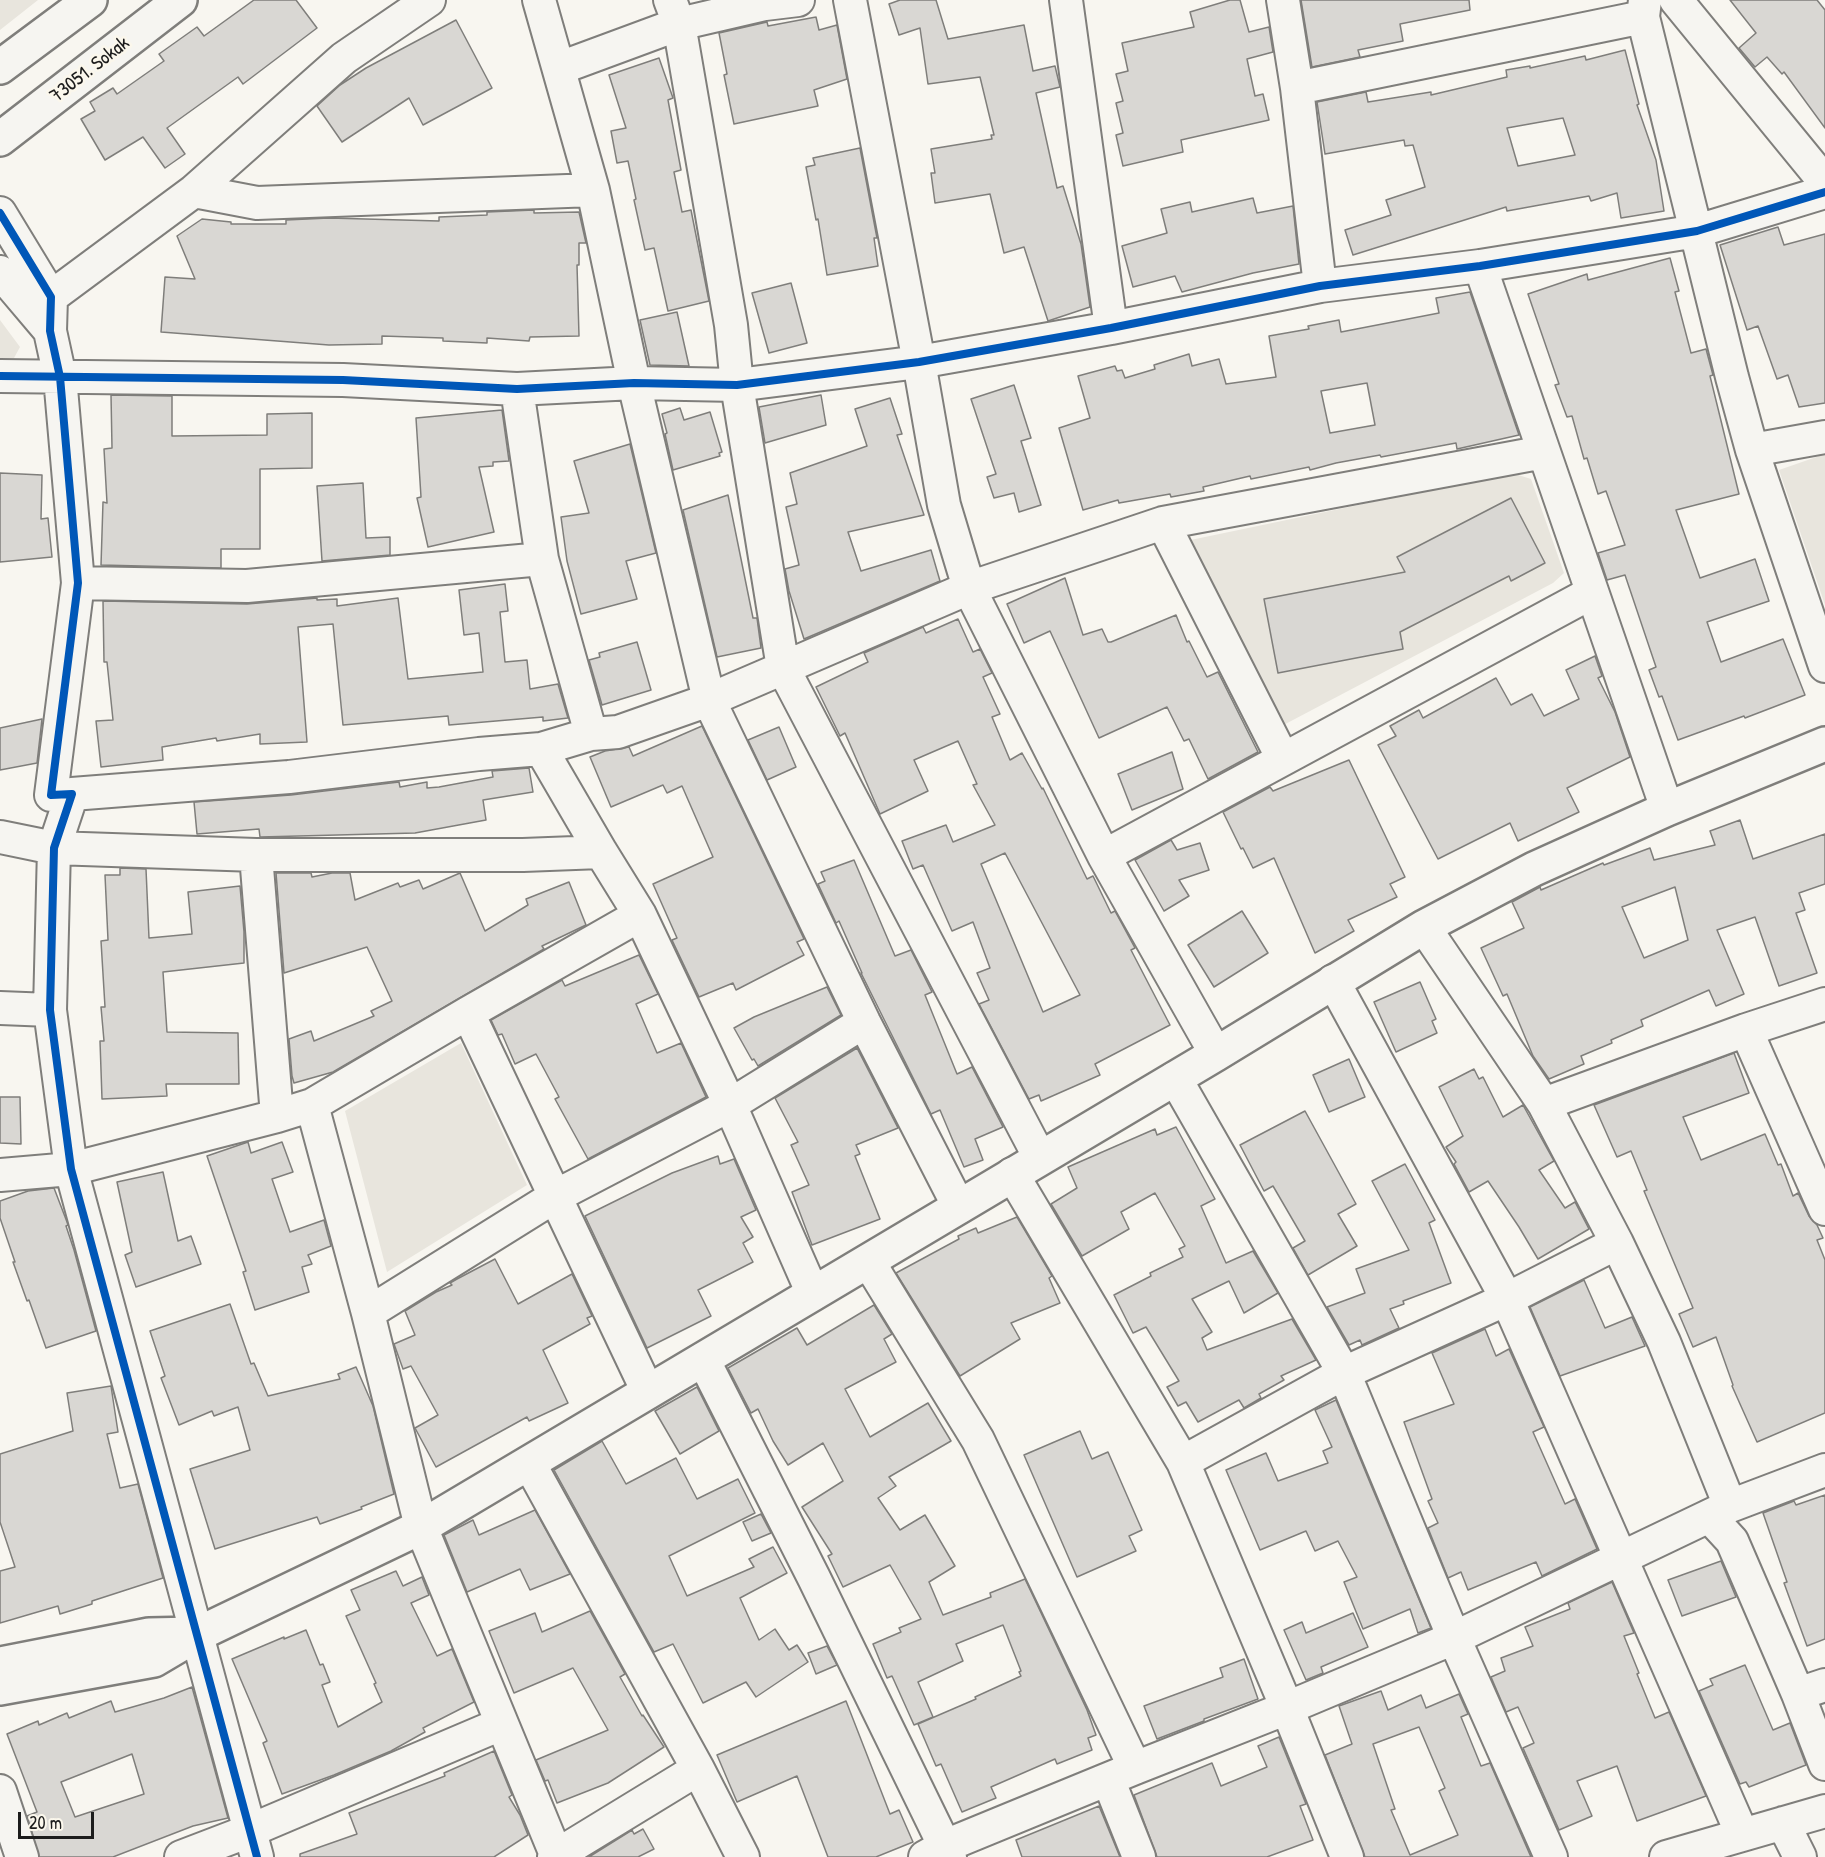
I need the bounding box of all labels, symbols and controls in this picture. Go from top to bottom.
street label: 73051. Sokak [46,32,134,108]
scale bar [21,1800,98,1838]
text: 20 m [29,1810,62,1835]

